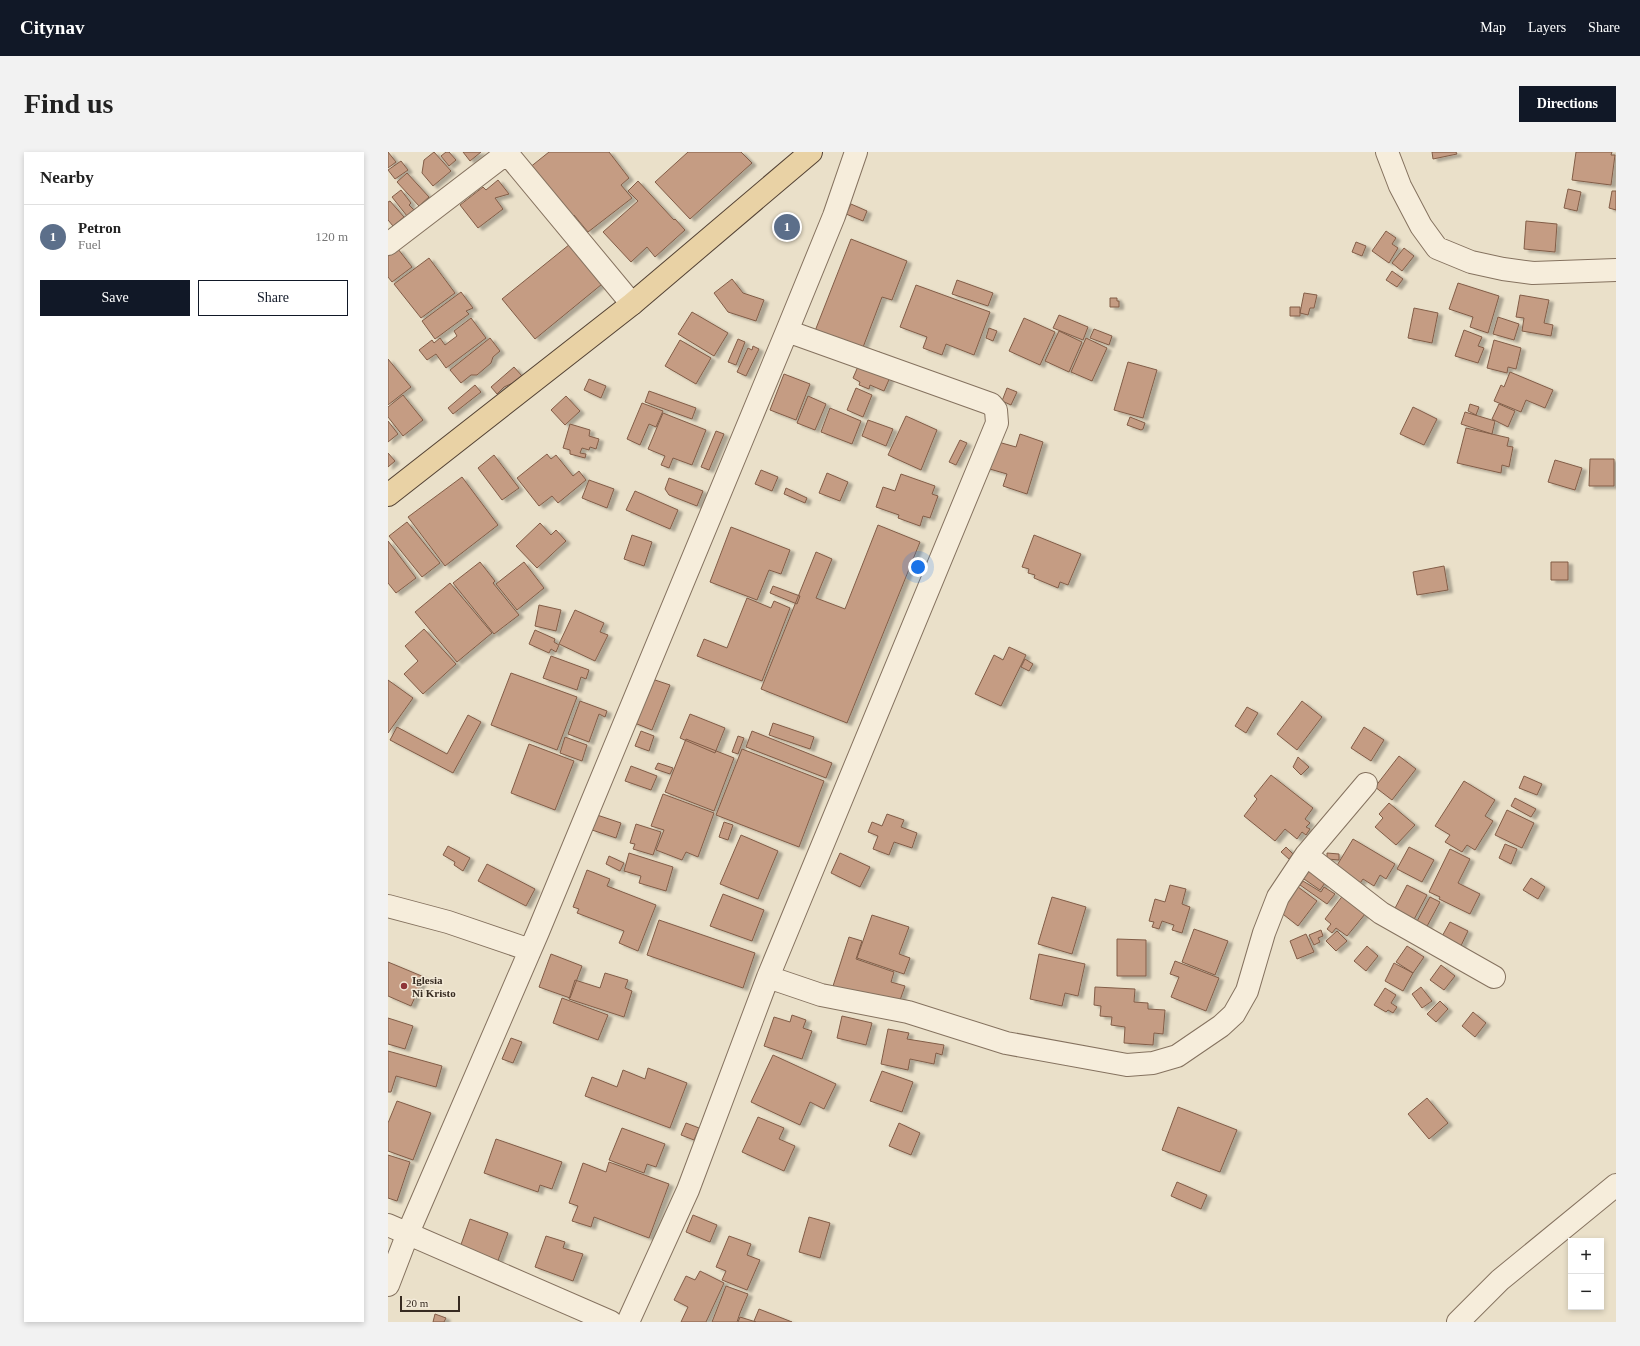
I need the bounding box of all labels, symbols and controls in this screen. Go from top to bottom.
text: Citynav [20,17,84,38]
text: Map [1480,20,1506,35]
text: Layers [1528,20,1566,35]
text: Share [1588,20,1620,35]
button: Directions [1519,86,1616,122]
text: Find us [24,88,114,119]
text: Nearby [40,168,94,187]
pin: 1 [774,212,800,242]
text: Petron [78,220,121,236]
text: 1 [50,229,56,244]
text: 120 m [315,229,348,244]
text: Fuel [78,237,101,252]
button: Save [40,280,190,316]
button: Share [198,280,348,316]
your location [908,557,928,577]
place label: Iglesia Ni Kristo [412,974,456,999]
marker: Iglesia Ni Kristo [399,981,409,991]
map controls [1568,1238,1604,1310]
button: + [1568,1238,1604,1274]
button: − [1568,1274,1604,1310]
scale bar [400,1294,460,1313]
text: 20 m [406,1297,428,1309]

